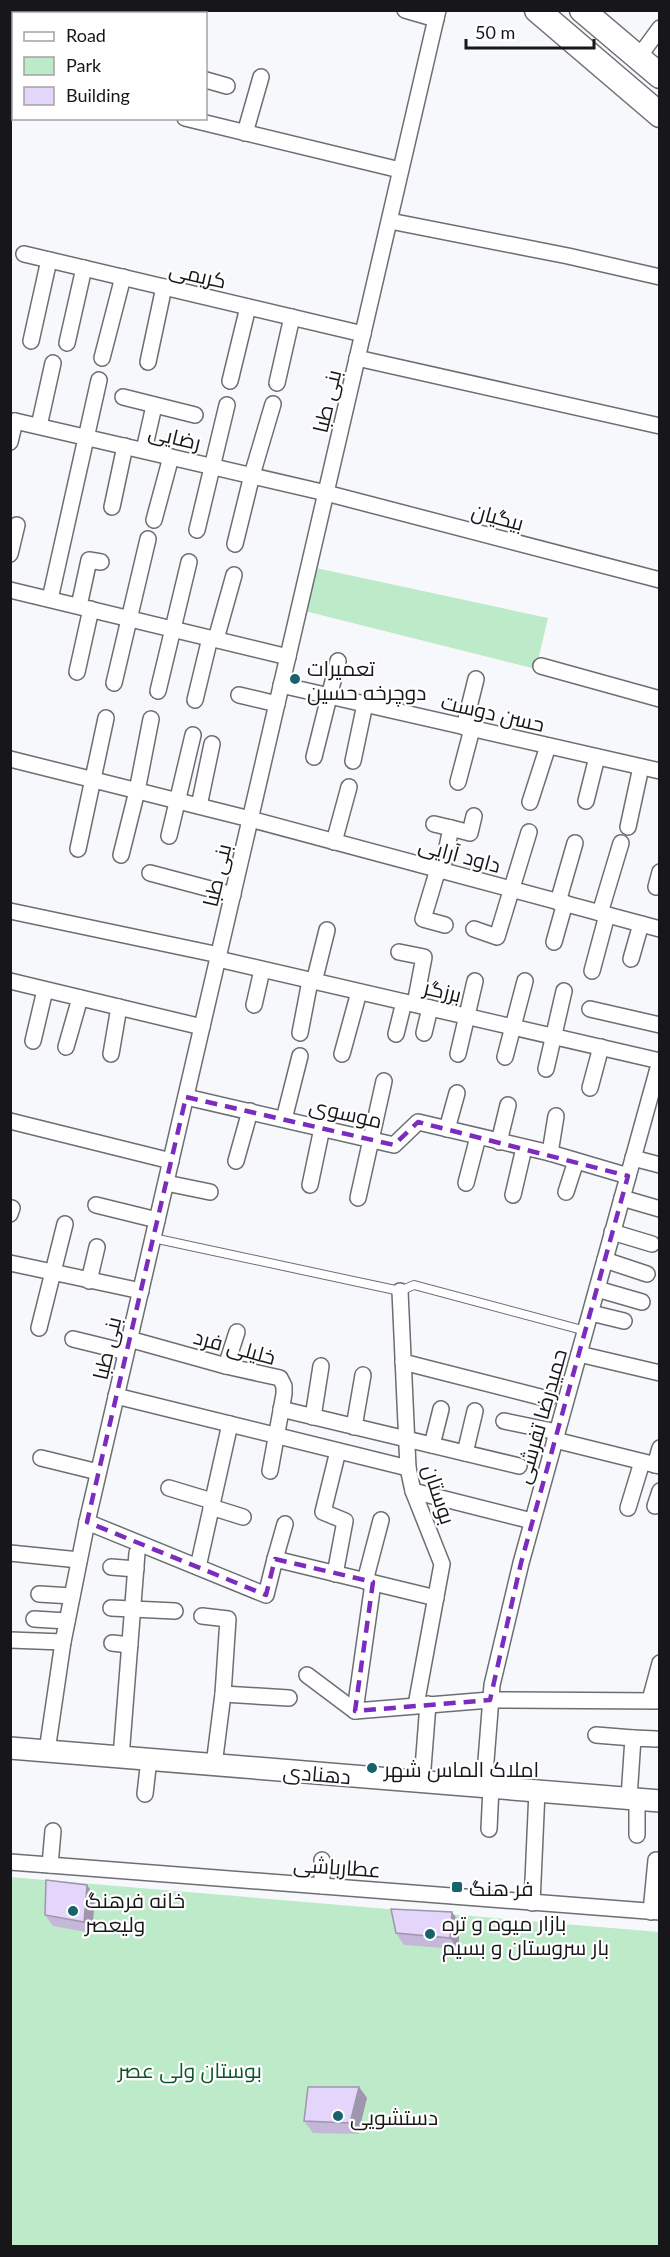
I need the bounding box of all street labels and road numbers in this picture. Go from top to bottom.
street label: کریمی [167,255,229,295]
street label: بنی طبا [307,367,347,435]
street label: رضایی [146,418,204,456]
street label: بیگیان [469,497,527,537]
street label: حسن دوست [438,688,547,738]
street label: داود آرایی [416,831,504,879]
street label: بنی طبا [197,841,237,909]
street label: برزگر [421,973,464,1007]
street label: موسوی [307,1092,385,1134]
street label: بنی طبا [87,1314,127,1382]
street label: خلیلی فرد [191,1323,279,1371]
street label: حمیدرضا تفرشی [509,1346,573,1487]
street label: بوستان [417,1461,461,1528]
street label: دهنادی [282,1758,352,1790]
street label: عطارباشی [292,1850,382,1884]

